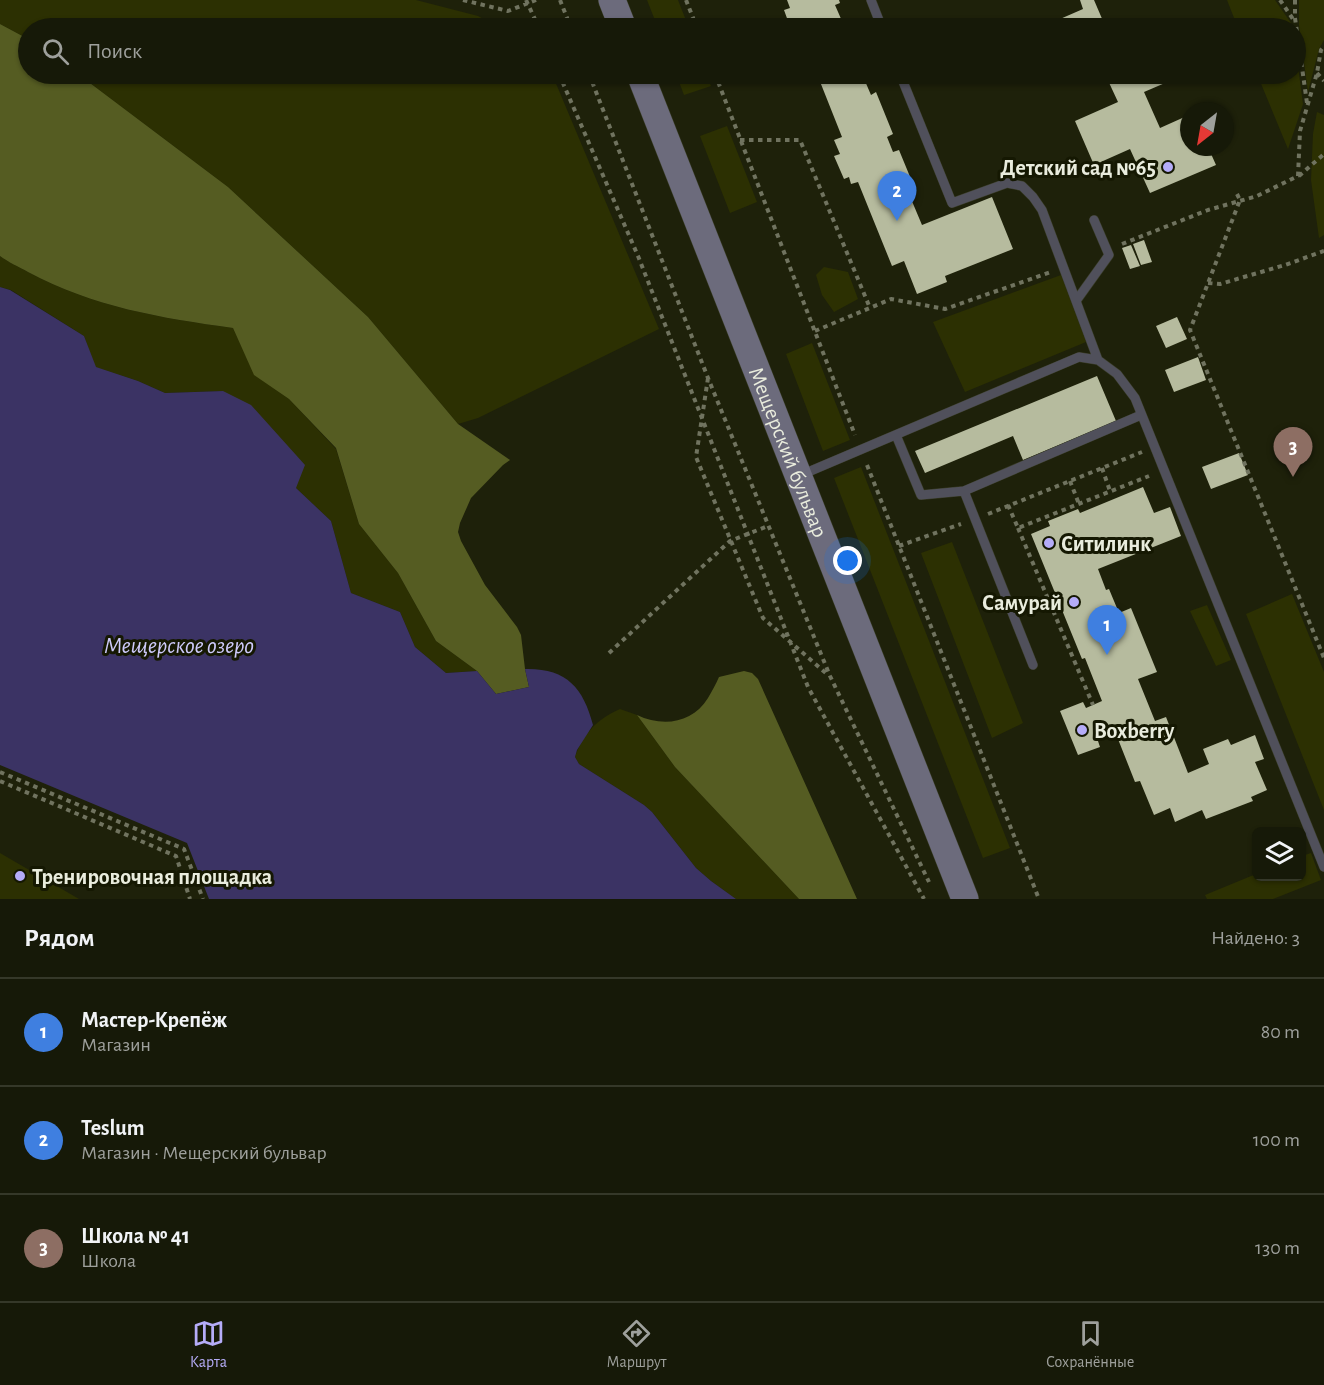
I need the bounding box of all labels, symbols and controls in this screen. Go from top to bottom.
search box [18,18,1306,84]
icon: search [39,35,72,68]
text: Поиск [87,40,142,62]
north arrow [1180,102,1234,156]
place label: Детский сад №65 [1000,157,1156,179]
marker: Детский сад №65 [1161,160,1175,174]
pin: 2 [878,172,916,221]
street label: Мещерский бульвар [744,364,831,540]
pin: 3 [1274,428,1312,477]
place label: Ситилинк [1061,533,1151,555]
marker: Ситилинк [1042,536,1056,550]
your location [833,546,862,575]
place label: Самурай [982,592,1062,615]
marker: Самурай [1067,595,1081,609]
pin: 1 [1088,606,1126,655]
water label: Мещерское озеро [104,634,254,658]
place label: Boxberry [1094,720,1175,743]
marker: Boxberry [1075,723,1089,737]
map controls [1252,827,1306,881]
button: layers [1252,827,1306,881]
place label: Тренировочная площадка [32,866,272,888]
marker: Тренировочная площадка [13,869,27,883]
text: Рядом [24,925,95,951]
text: Найдено: 3 [1211,928,1300,948]
text: Мастер-Крепёж [81,1009,227,1031]
text: 1 [40,1022,47,1042]
text: 80 m [1261,1022,1300,1042]
text: Магазин [81,1035,151,1055]
text: Teslum [81,1117,144,1139]
text: 2 [39,1130,48,1150]
text: 100 m [1253,1130,1300,1150]
text: Магазин · Мещерский бульвар [81,1143,327,1163]
text: Школа № 41 [81,1225,190,1247]
text: 3 [39,1238,48,1258]
text: 130 m [1255,1238,1300,1258]
text: Школа [81,1251,136,1271]
tab: Карта [190,1317,227,1372]
tab: Маршрут [607,1317,667,1372]
tab: Сохранённые [1046,1317,1134,1372]

